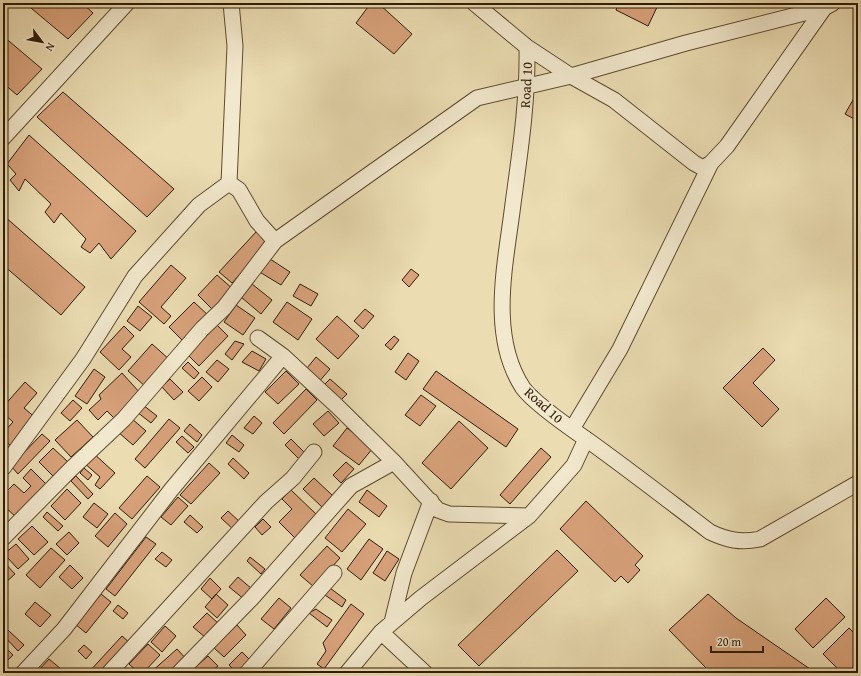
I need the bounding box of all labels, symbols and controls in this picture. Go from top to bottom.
north arrow [22,22,62,62]
text: N [41,40,59,55]
street label: Road 10 [515,61,537,108]
street label: Road 10 [520,382,568,428]
scale bar [711,628,763,654]
text: 20 m [717,633,741,650]

